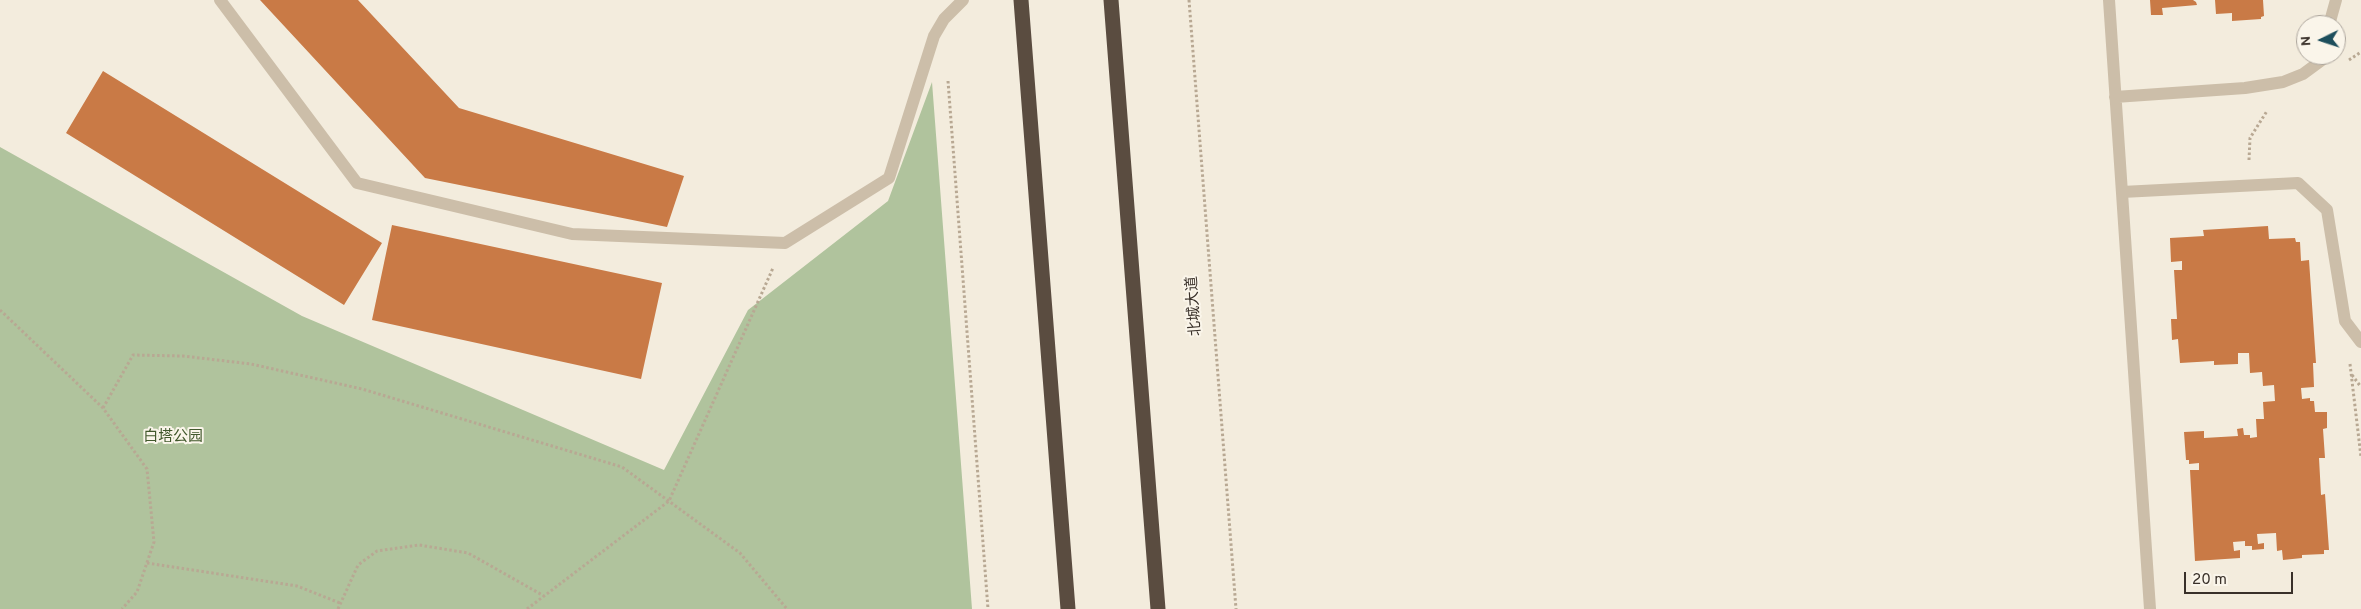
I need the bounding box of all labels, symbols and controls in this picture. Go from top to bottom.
north arrow [2296,15,2346,65]
text: N [2298,35,2315,47]
street label: 北城大道 [1184,275,1206,337]
park label: 白塔公园 [143,429,203,447]
scale bar [2186,562,2295,594]
text: 20 m [2192,571,2227,590]

